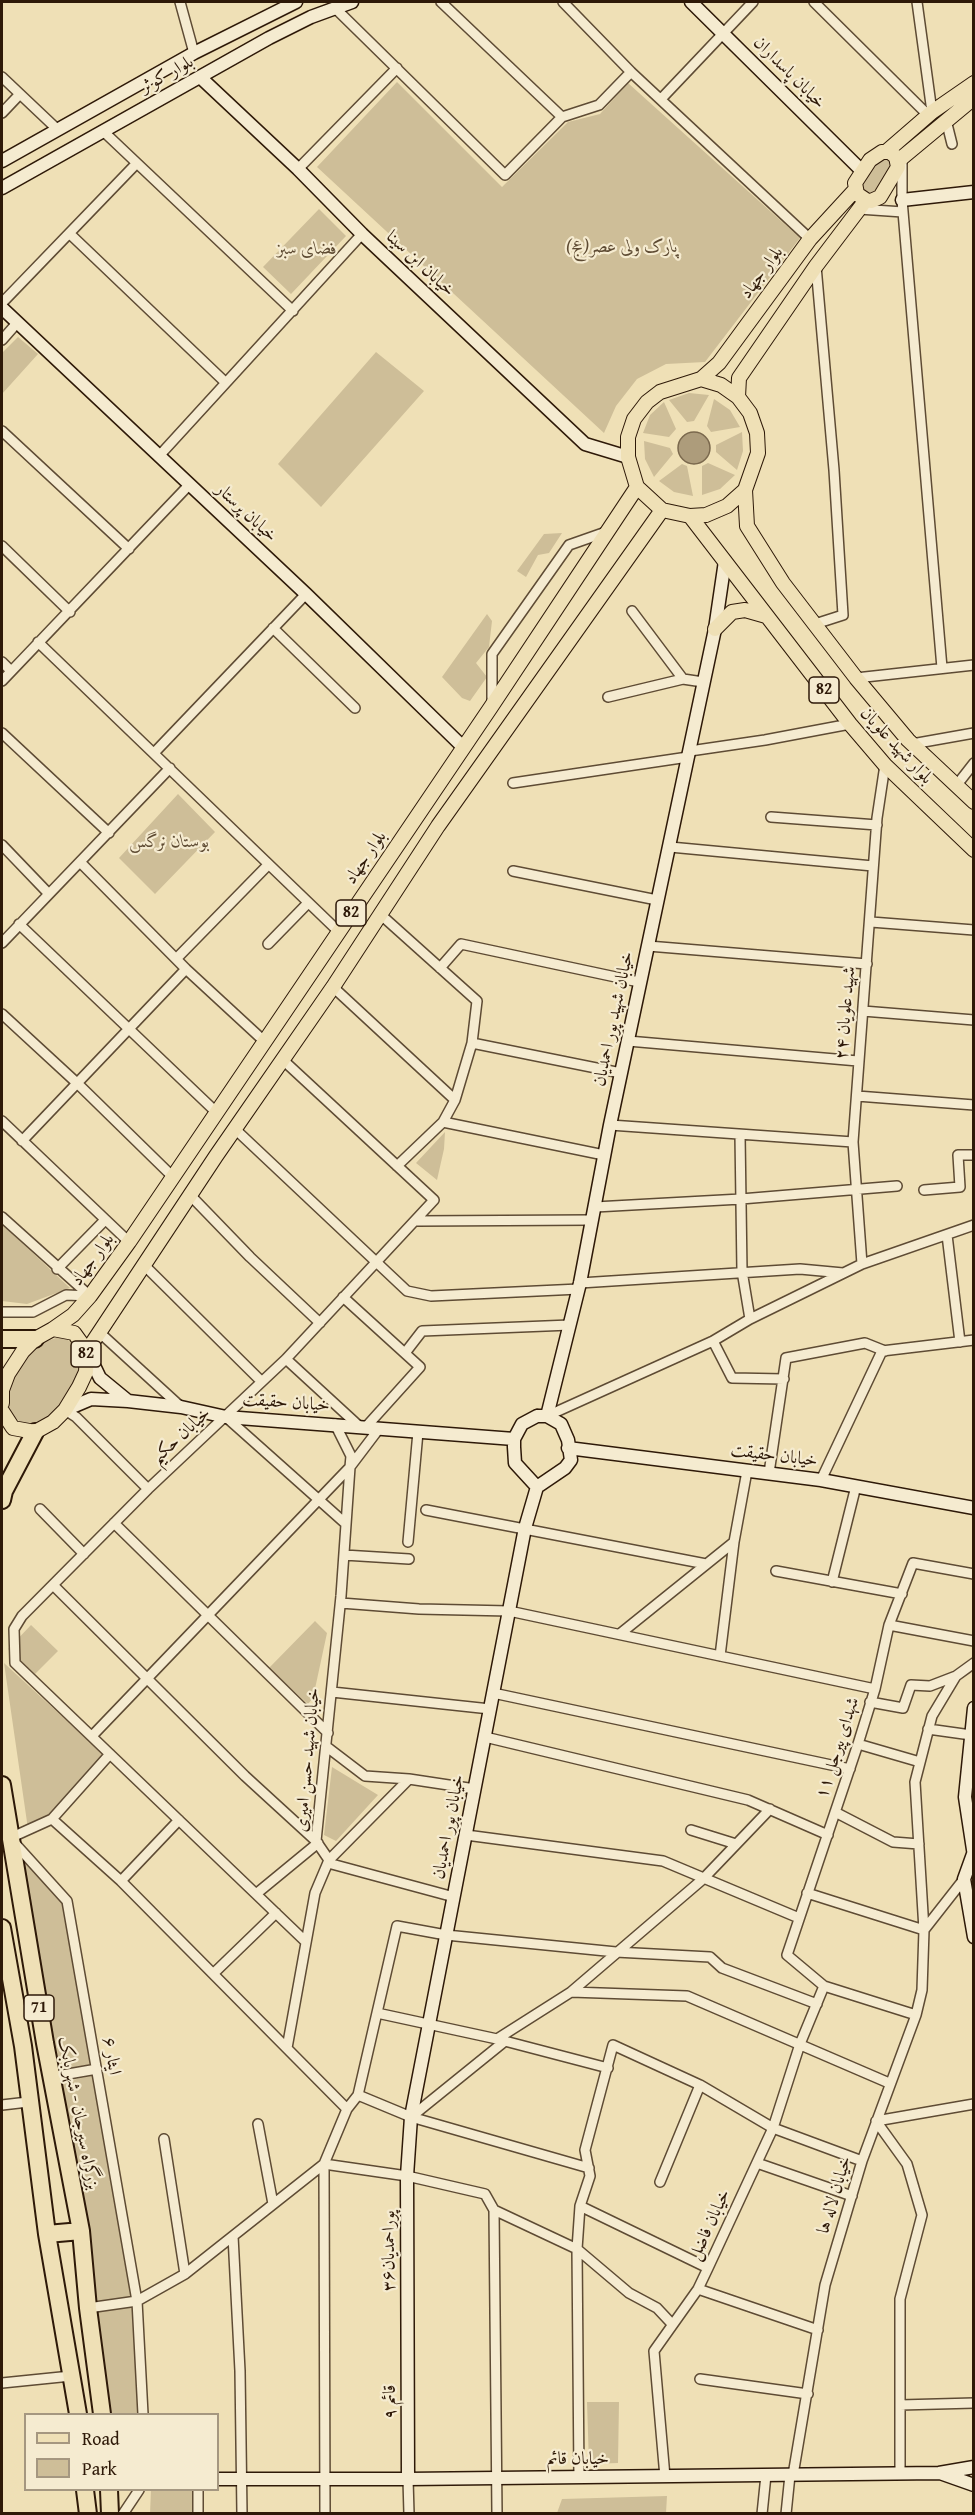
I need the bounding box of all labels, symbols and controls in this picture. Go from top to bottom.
street label: خیابان پاسداران [748,32,830,114]
street label: بلوار کوثر [137,52,197,98]
street label: خیابان ابن سینا [381,227,459,301]
park label: پارک ولی عصر(عج) [566,236,678,258]
park label: فضای سبز [277,238,337,260]
street label: بلوار جهاد [736,242,788,304]
street label: خیابان پرستار [211,479,281,547]
road number: 82 [809,677,839,703]
street label: بلوار شهید علویان [855,703,937,789]
street label: بلوار جهاد [340,827,392,889]
park label: بوستان نرگس [129,831,209,853]
road number: 82 [336,900,366,926]
street label: خیابان شهید پور احمدیان [589,949,639,1089]
street label: شهید علویان ۲۴ [831,965,861,1061]
street label: بلوار جهاد [67,1229,119,1291]
road number: 82 [71,1341,101,1367]
street label: خیابان حقیقت [241,1389,331,1417]
street label: خیابان حکیم [147,1403,215,1469]
street label: خیابان حقیقت [729,1440,819,1472]
street label: خیابان شهید حسن امیری [291,1687,325,1833]
street label: شهدای پیرجل ۱۱ [811,1695,865,1801]
street label: خیابان پور احمدیان [428,1773,470,1881]
road number: 71 [24,1995,54,2021]
street label: بزرگراه سیرجان - شهر بابک [53,2035,103,2191]
street label: ایثار ۶ [97,2035,125,2077]
street label: خیابان لاله ها [813,2154,857,2236]
street label: خیابان فاضل [684,2186,736,2264]
street label: پوراحمدیان۳۶ [378,2210,400,2292]
street label: قائم ۹ [379,2385,401,2419]
legend [24,2413,219,2491]
text: Road [82,2425,120,2452]
street label: خیابان قائم [547,2448,609,2470]
text: Park [82,2455,117,2482]

